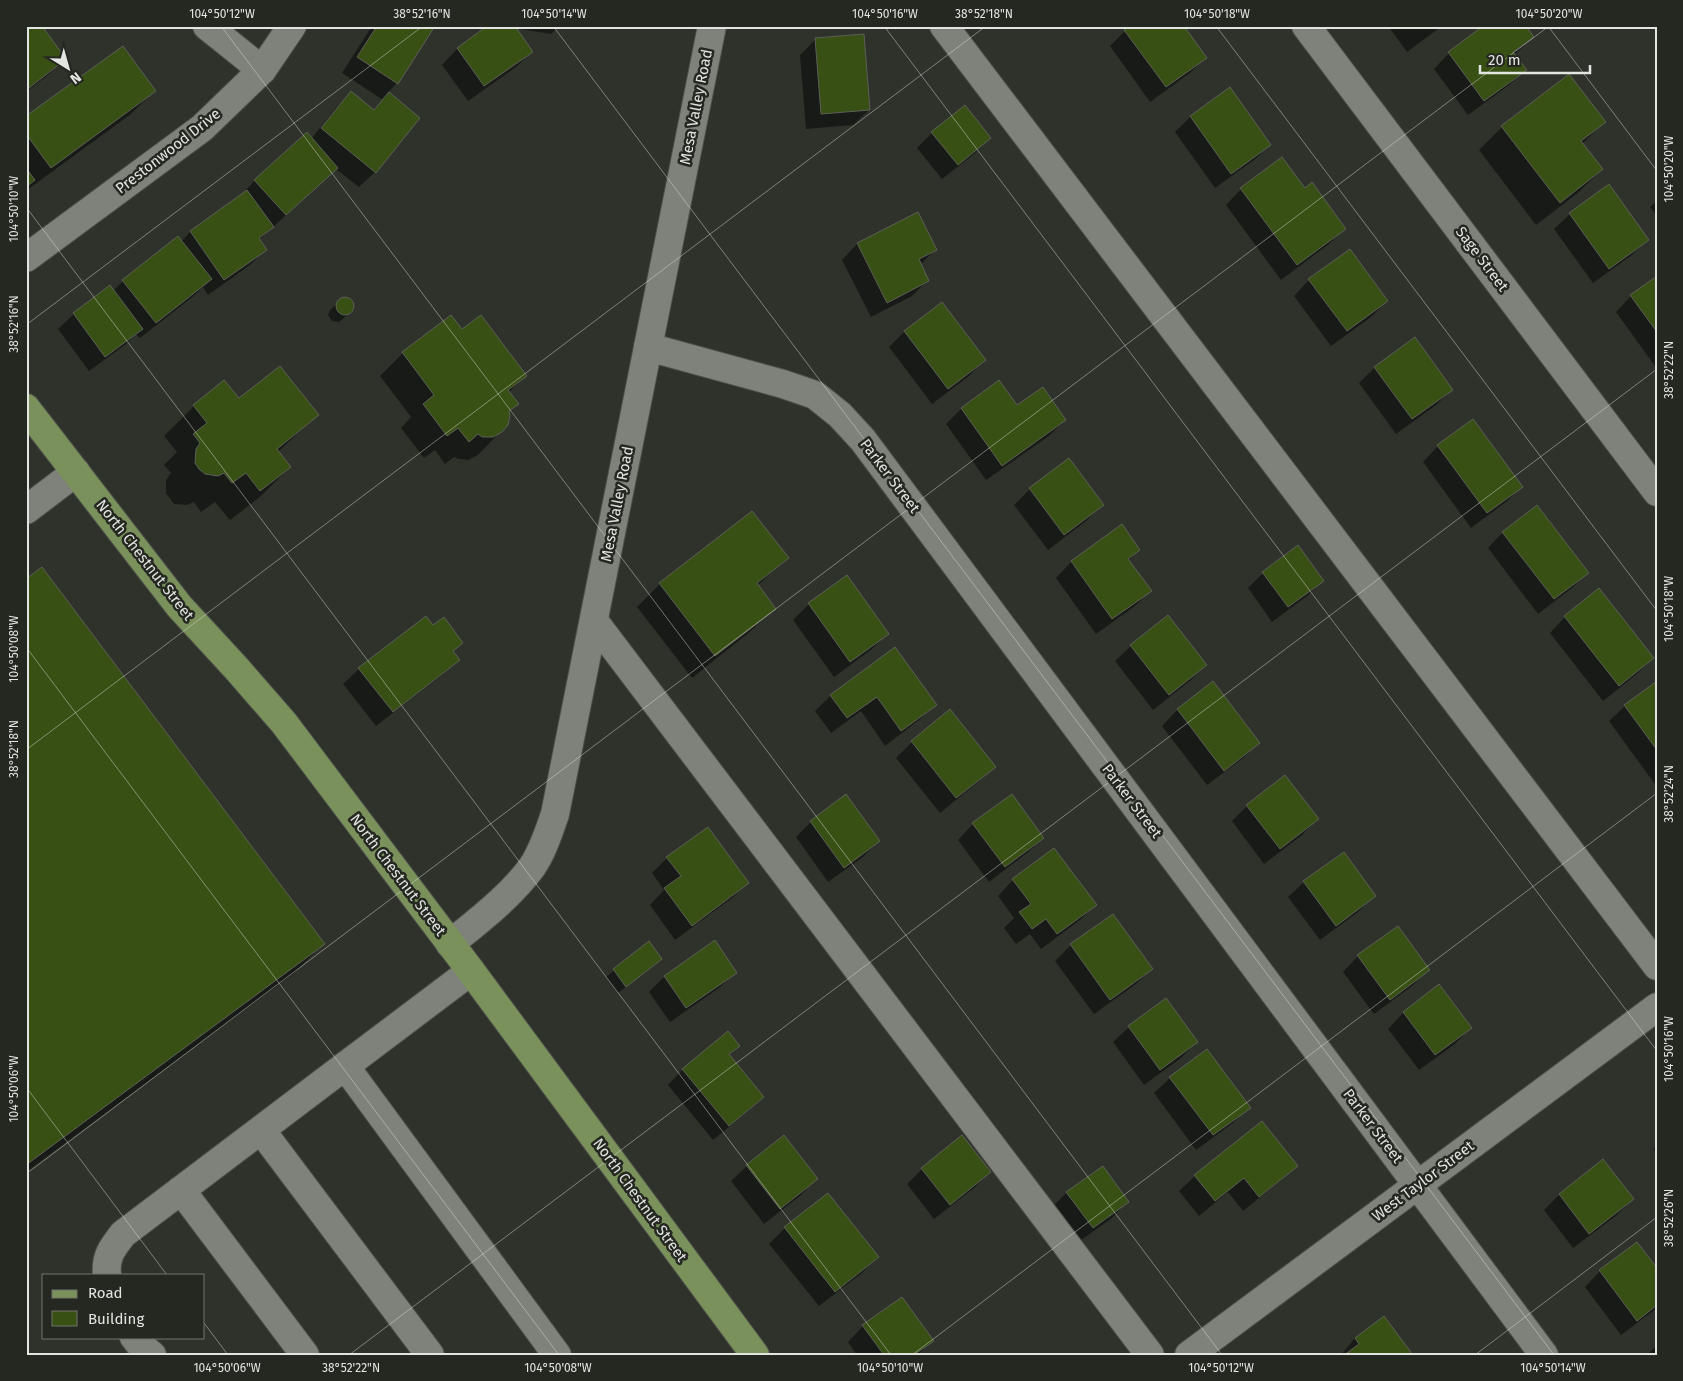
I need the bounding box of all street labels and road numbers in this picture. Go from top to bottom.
street label: Mesa Valley Road [676,48,716,166]
street label: Prestonwood Drive [112,104,224,198]
street label: Sage Street [1452,223,1513,295]
street label: Parker Street [856,435,924,517]
street label: Mesa Valley Road [597,445,637,563]
street label: North Chestnut Street [92,496,198,624]
street label: Parker Street [1098,760,1166,842]
street label: North Chestnut Street [346,810,450,940]
street label: Parker Street [1339,1085,1407,1167]
street label: North Chestnut Street [589,1135,691,1266]
street label: West Taylor Street [1369,1137,1478,1225]

